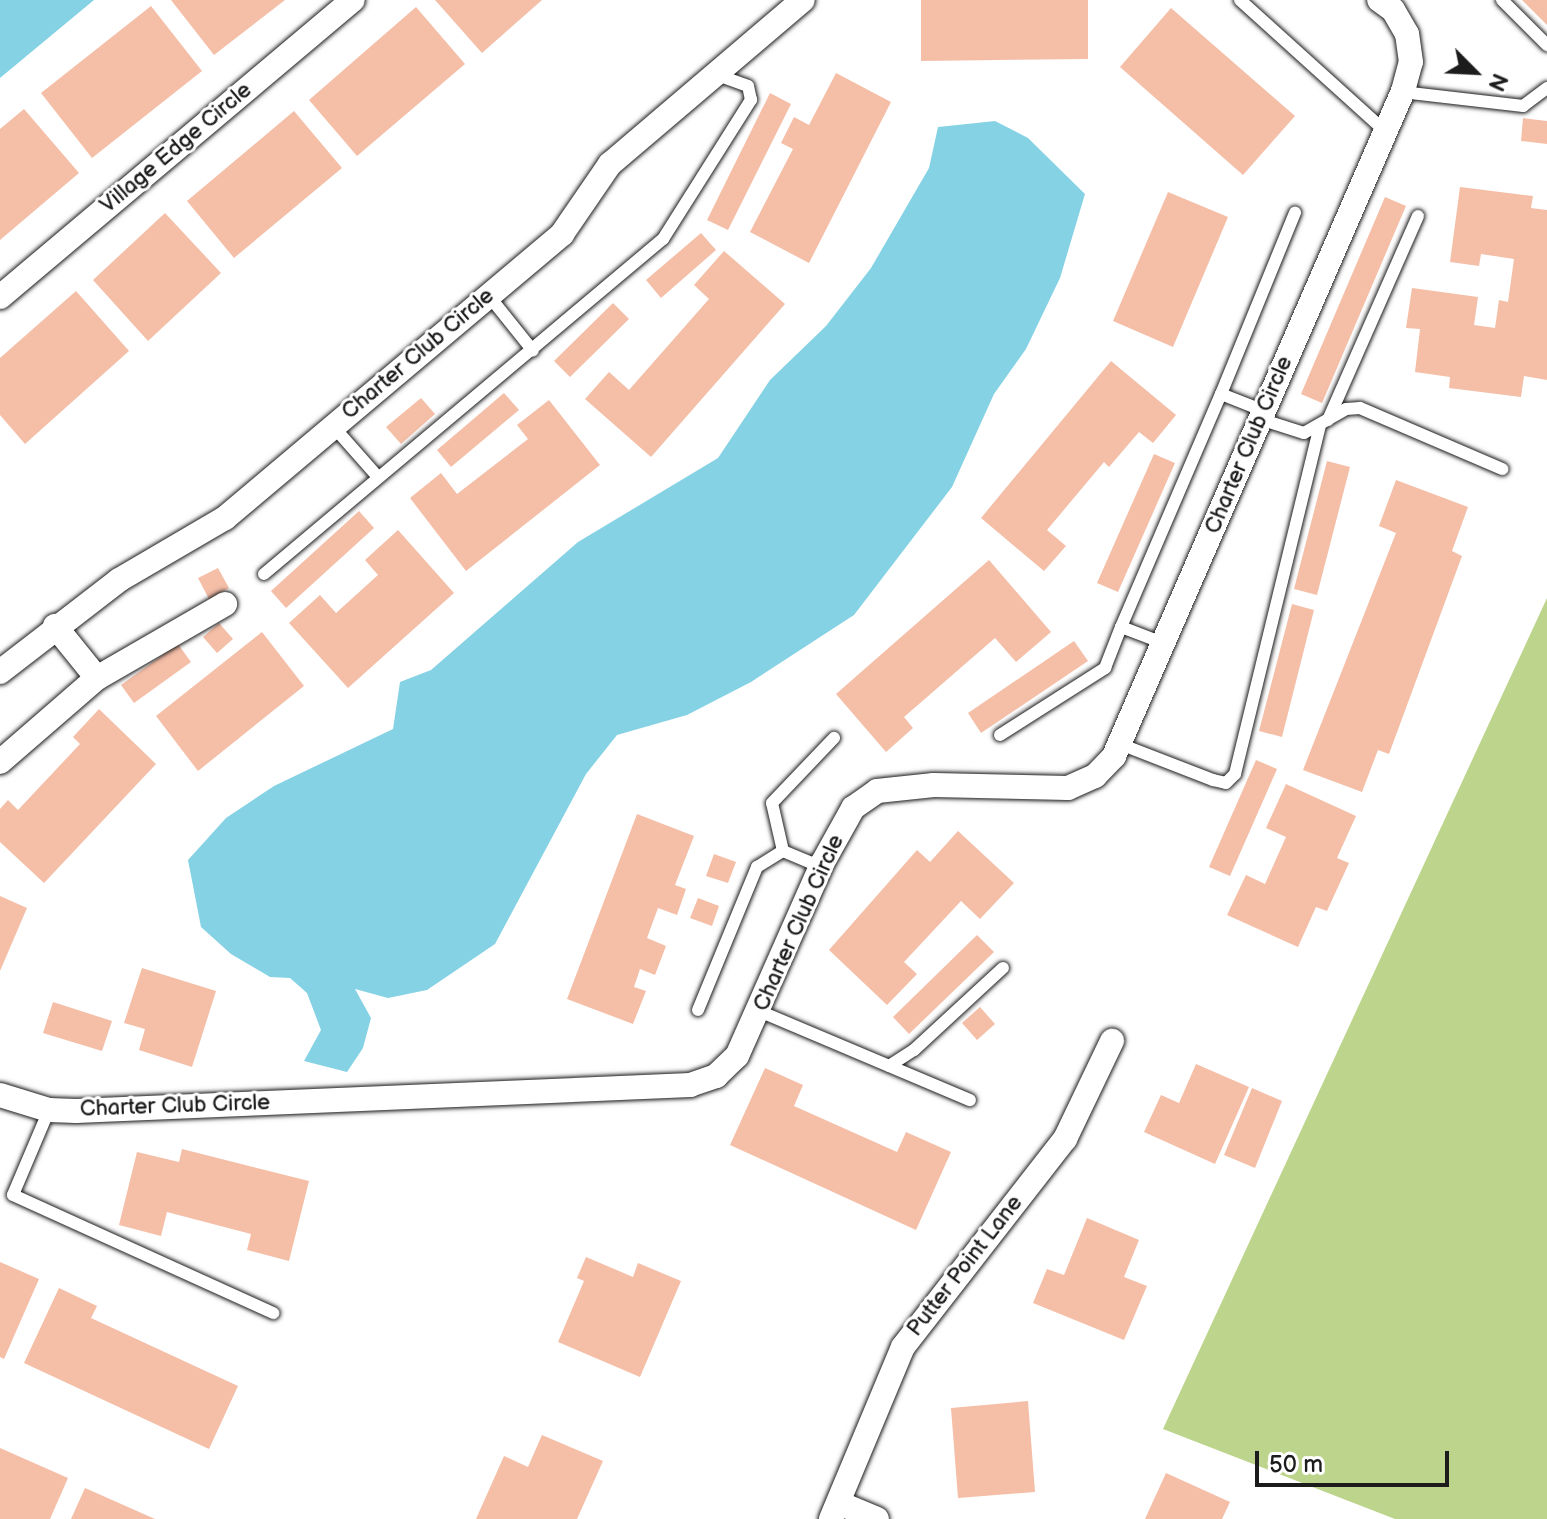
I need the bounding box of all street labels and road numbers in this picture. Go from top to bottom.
street label: Village Edge Circle [95,77,257,219]
street label: Charter Club Circle [337,283,499,425]
street label: Charter Club Circle [1200,352,1298,538]
street label: Charter Club Circle [748,831,850,1015]
street label: Charter Club Circle [79,1089,271,1123]
street label: Putter Point Lane [902,1190,1028,1342]

